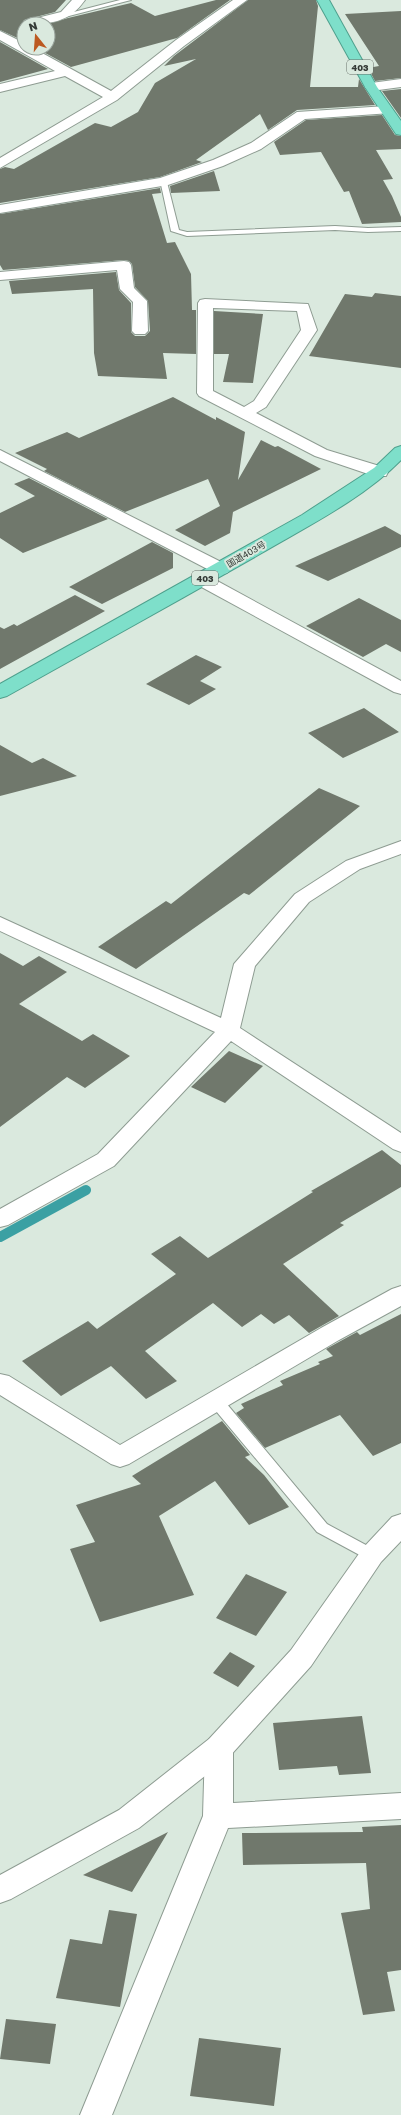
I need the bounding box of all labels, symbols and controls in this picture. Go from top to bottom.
north arrow [16,16,56,56]
text: N [27,19,39,33]
road number: 403 [347,60,373,74]
street label: 国道403号 [224,538,268,570]
road number: 403 [192,571,218,585]

